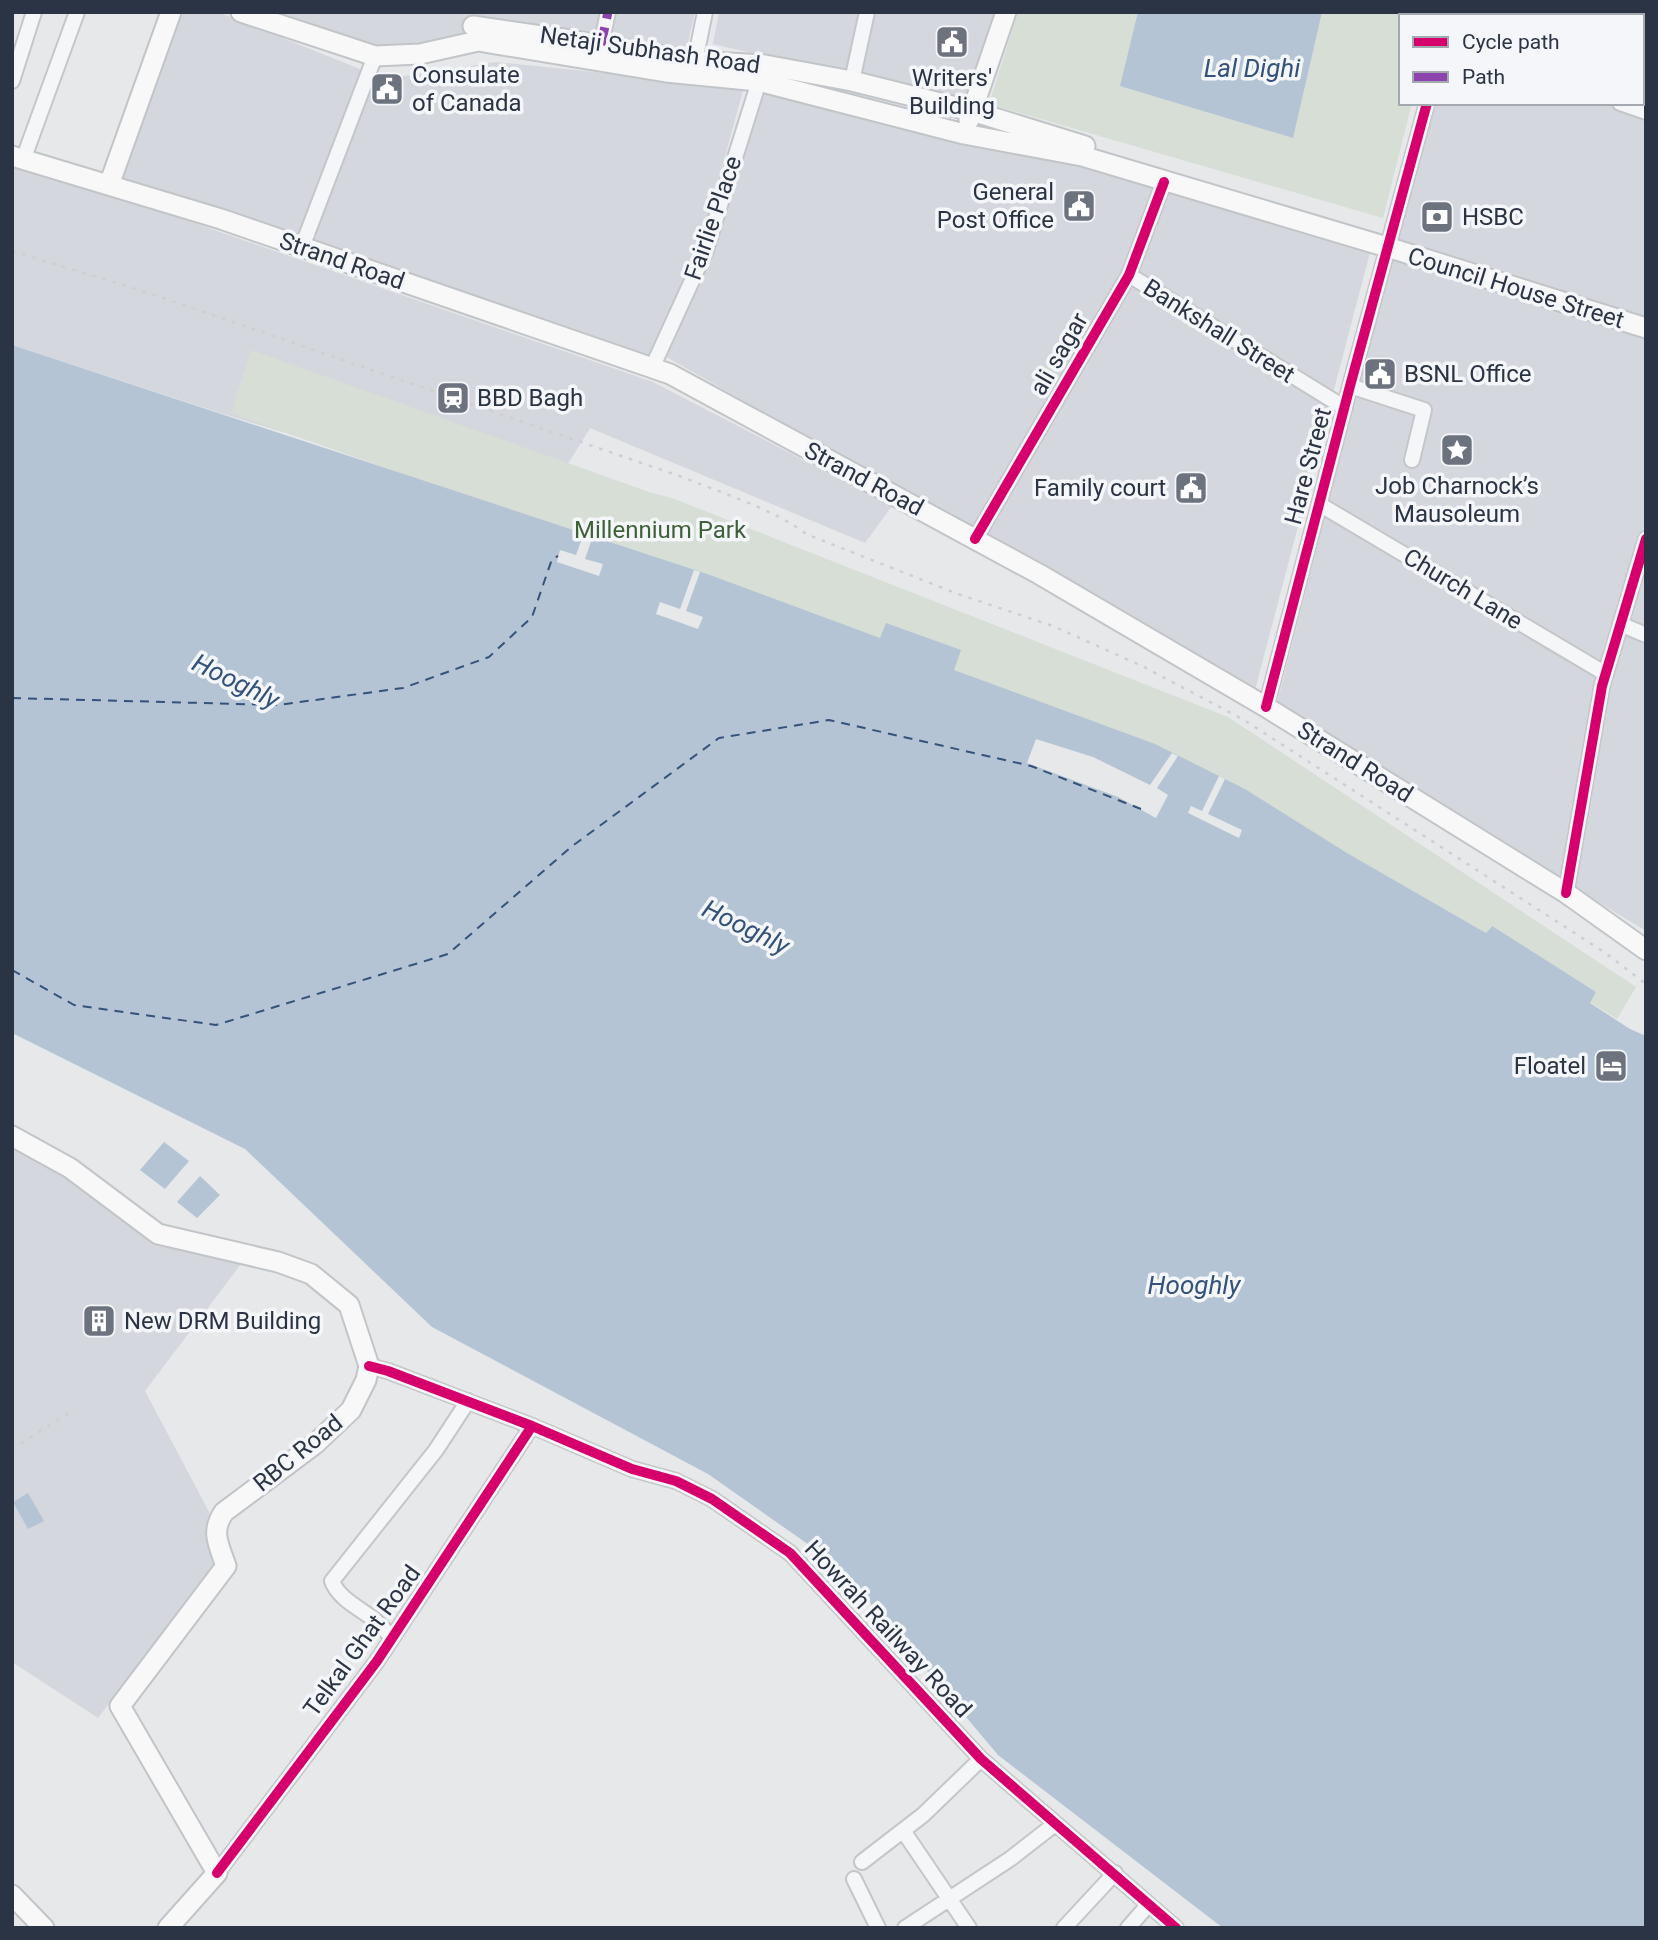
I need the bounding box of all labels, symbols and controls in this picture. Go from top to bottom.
legend [1399,14,1644,105]
street label: Netaji Subhash Road [538,21,762,79]
public building icon: Writers' Building [933,23,971,61]
text: Cycle path [1462,30,1560,54]
water label: Lal Dighi [1204,53,1301,83]
place label: Consulate of Canada [412,61,522,117]
place label: Writers' Building [909,64,995,120]
text: Path [1462,65,1505,89]
public building icon: Consulate of Canada [368,70,406,108]
street label: Fairlie Place [679,152,747,284]
place label: General Post Office [937,178,1054,234]
public building icon: General Post Office [1060,187,1098,225]
bank icon: HSBC [1418,198,1456,236]
place label: HSBC [1462,203,1524,231]
street label: Strand Road [276,226,408,296]
street label: Council House Street [1405,242,1628,334]
street label: Bankshall Street [1138,273,1300,389]
street label: ali sagar [1024,308,1094,400]
public building icon: BSNL Office [1361,355,1399,393]
place label: BSNL Office [1404,360,1532,388]
station icon: BBD Bagh [434,379,472,417]
place label: BBD Bagh [477,384,583,412]
street label: Hare Street [1279,404,1337,528]
place icon: Job Charnock’s Mausoleum [1438,431,1476,469]
street label: Strand Road [800,436,928,522]
public building icon: Family court [1172,469,1210,507]
place label: Job Charnock’s Mausoleum [1375,472,1539,528]
place label: Family court [1034,474,1166,502]
park label: Millennium Park [574,516,747,544]
street label: Church Lane [1398,543,1528,635]
water label: Hooghly [188,647,285,715]
street label: Strand Road [1292,716,1418,808]
water label: Hooghly [698,893,795,961]
hotel icon: Floatel [1592,1047,1630,1085]
place label: Floatel [1514,1052,1586,1080]
water label: Hooghly [1148,1270,1242,1300]
building icon: New DRM Building [80,1302,118,1340]
place label: New DRM Building [124,1307,321,1335]
street label: RBC Road [248,1409,348,1497]
street label: Howrah Railway Road [799,1535,977,1723]
street label: Telkal Ghat Road [298,1560,426,1722]

